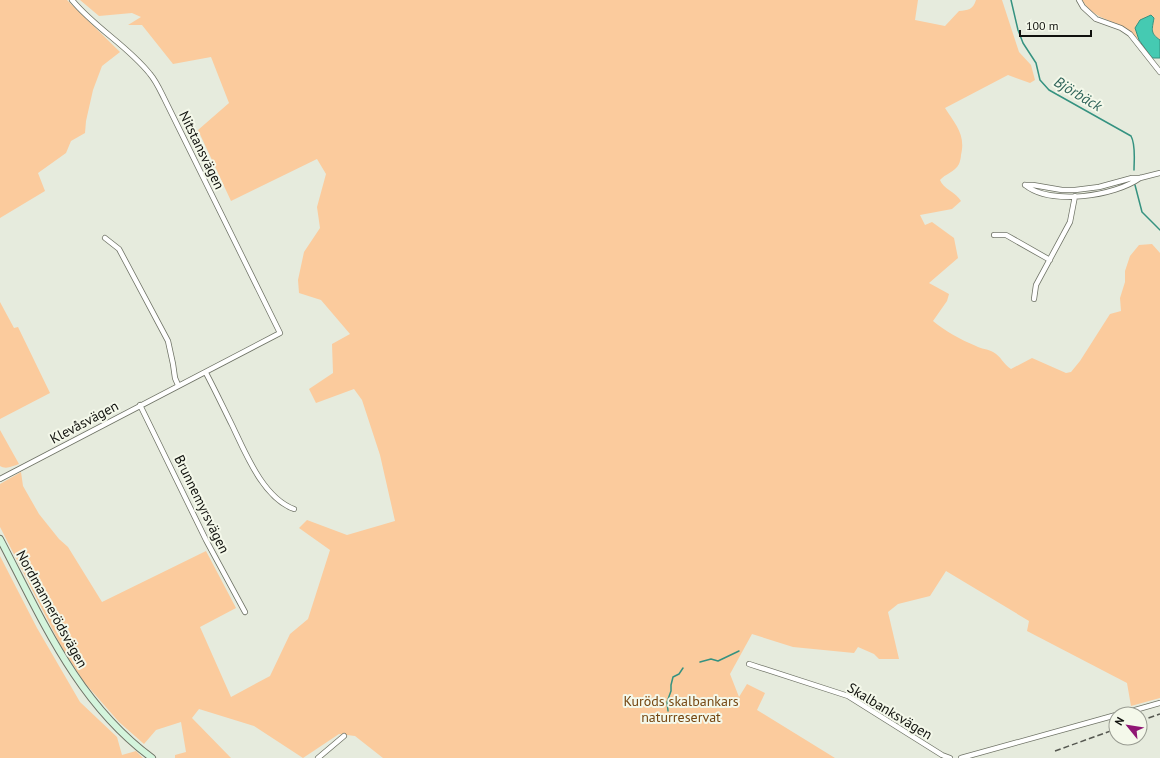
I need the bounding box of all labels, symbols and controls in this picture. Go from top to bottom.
scale bar [1020,12,1091,38]
text: 100 m [1026,18,1059,33]
water label: Björbäck [1051,72,1107,116]
street label: Nitstansvägen [175,108,229,192]
street label: Klevåsvägen [47,396,121,448]
street label: Brunnemyrsvägen [170,452,234,556]
street label: Nordmannerödsvägen [12,547,92,671]
street label: Skalbanksvägen [844,679,936,743]
park label: Kuröds skalbankars naturreservat [623,692,739,726]
north arrow [1108,706,1148,746]
text: N [1111,714,1127,728]

